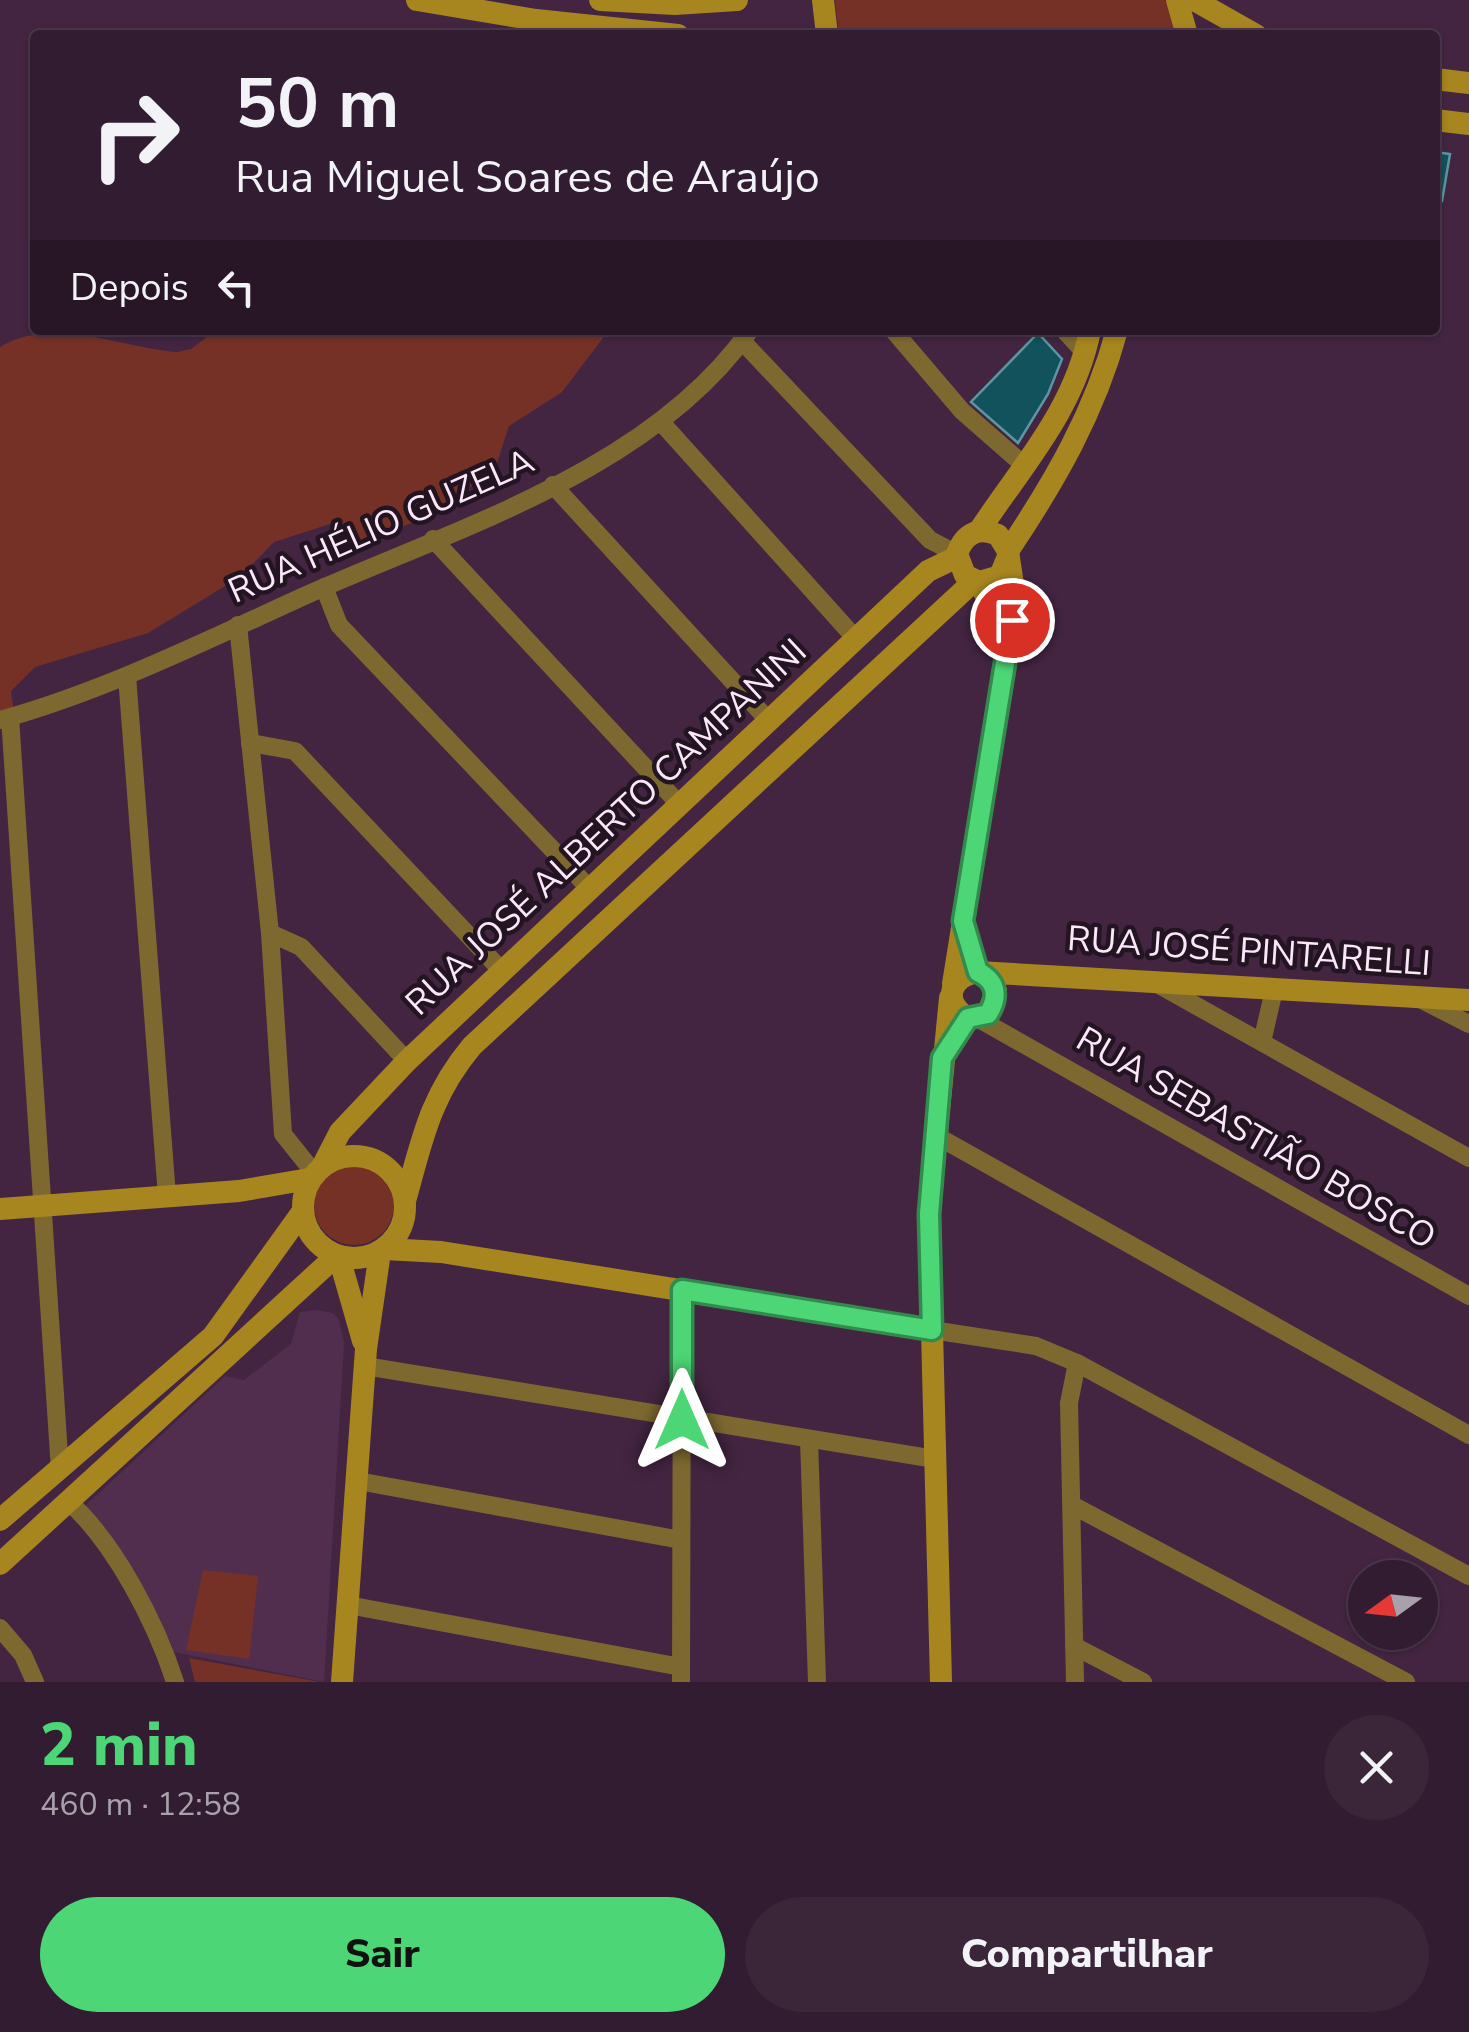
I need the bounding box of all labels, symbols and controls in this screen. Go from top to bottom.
text: 50 m [235,56,399,152]
icon: right [70,70,200,200]
text: Rua Miguel Soares de Araújo [235,147,820,208]
icon: left [209,260,264,315]
text: Depois [70,262,189,313]
street label: RUA HÉLIO GUZELA [221,437,541,615]
pin [970,578,1055,663]
icon: arrive [985,593,1040,648]
street label: RUA JOSÉ ALBERTO CAMPANINI [395,628,817,1026]
street label: RUA JOSÉ PINTARELLI [1066,915,1432,987]
street label: RUA SEBASTIÃO BOSCO [1068,1016,1444,1260]
position arrow [630,1368,734,1472]
north arrow [1348,1560,1438,1650]
map controls [1348,1560,1438,1650]
text: 2 min [40,1704,198,1786]
button: close [1324,1715,1429,1820]
text: 460 m · 12:58 [40,1783,241,1826]
button: Sair [40,1897,725,2012]
button: Compartilhar [745,1897,1429,2012]

